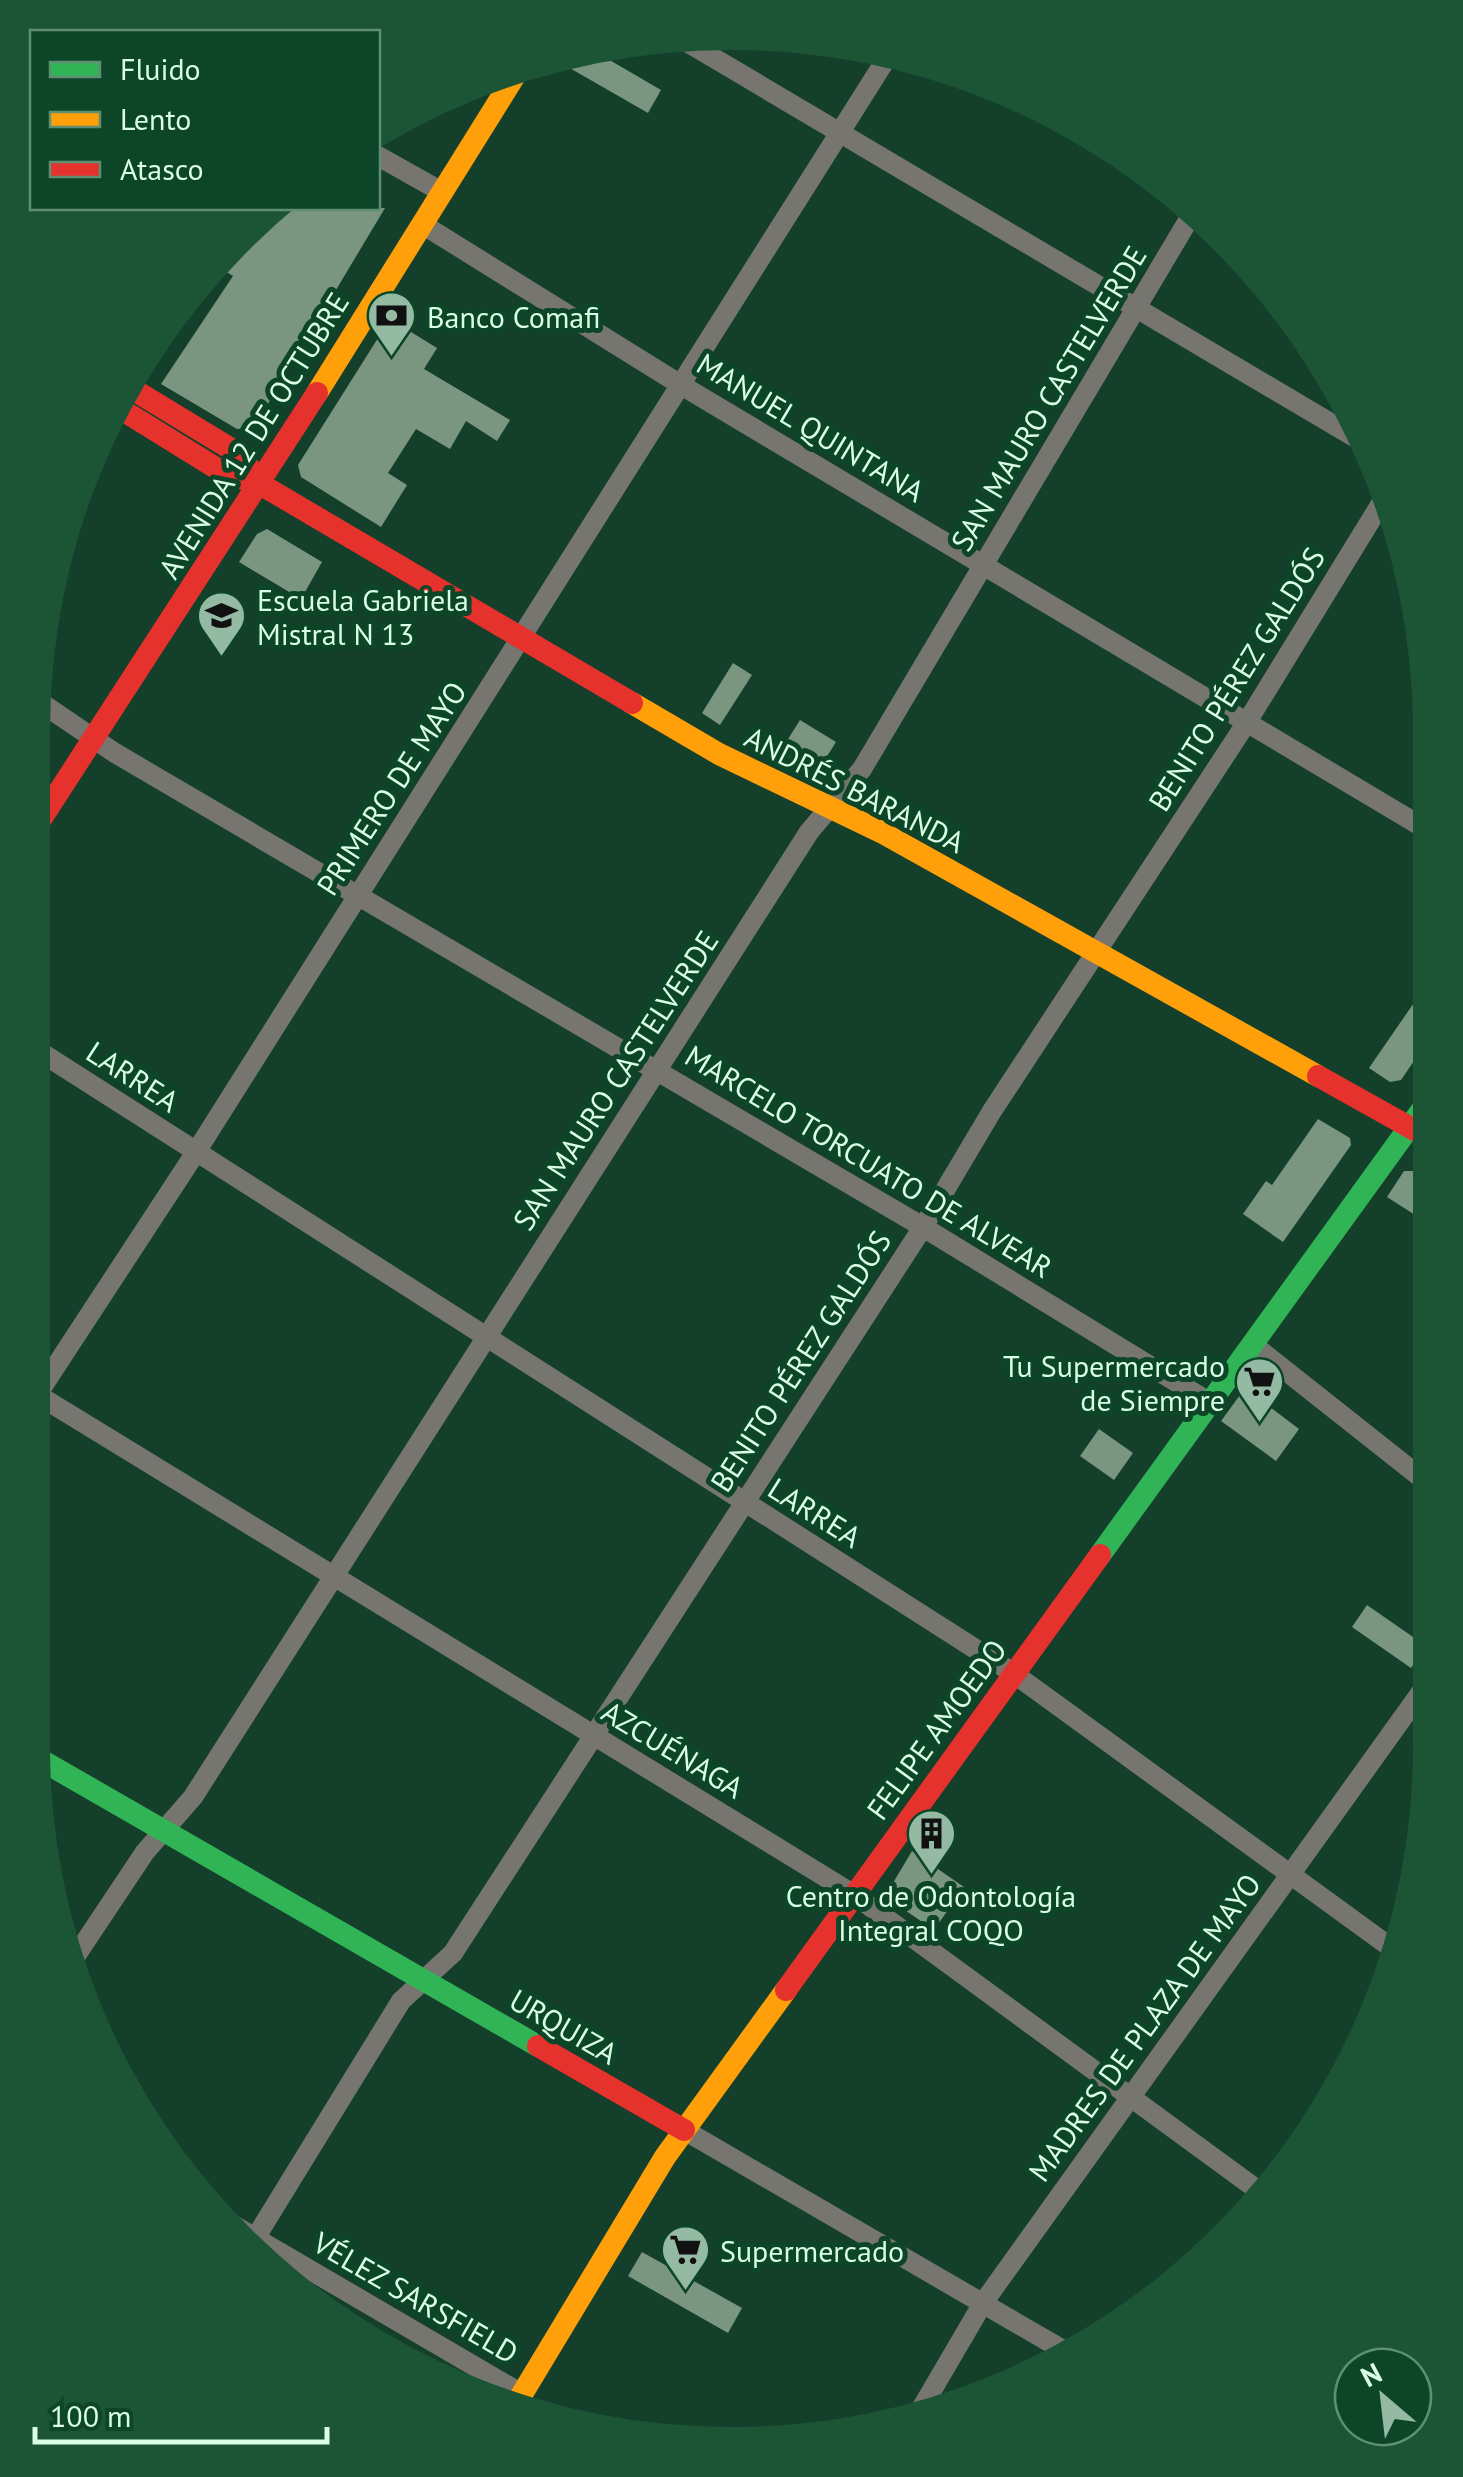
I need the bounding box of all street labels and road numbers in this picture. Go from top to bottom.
street label: SAN MAURO CASTELVERDE [941,238,1155,558]
street label: AVENIDA 12 DE OCTUBRE [149,285,357,585]
street label: MANUEL QUINTANA [690,344,932,510]
street label: BENITO PÉREZ GALDÓS [1139,540,1333,818]
street label: PRIMERO DE MAYO [307,674,475,902]
street label: ANDRÉS BARANDA [739,717,972,861]
street label: SAN MAURO CASTELVERDE [504,923,726,1237]
street label: LARREA [79,1032,187,1121]
street label: MARCELO TORCUATO DE ALVEAR [678,1036,1060,1286]
street label: BENITO PÉREZ GALDÓS [701,1223,899,1499]
street label: LARREA [761,1468,869,1556]
street label: FELIPE AMOEDO [857,1631,1015,1827]
street label: AZCUÉNAGA [595,1691,751,1807]
street label: MADRES DE PLAZA DE MAYO [1019,1865,1269,2189]
street label: URQUIZA [503,1980,625,2073]
street label: VÉLEZ SARSFIELD [306,2222,526,2372]

